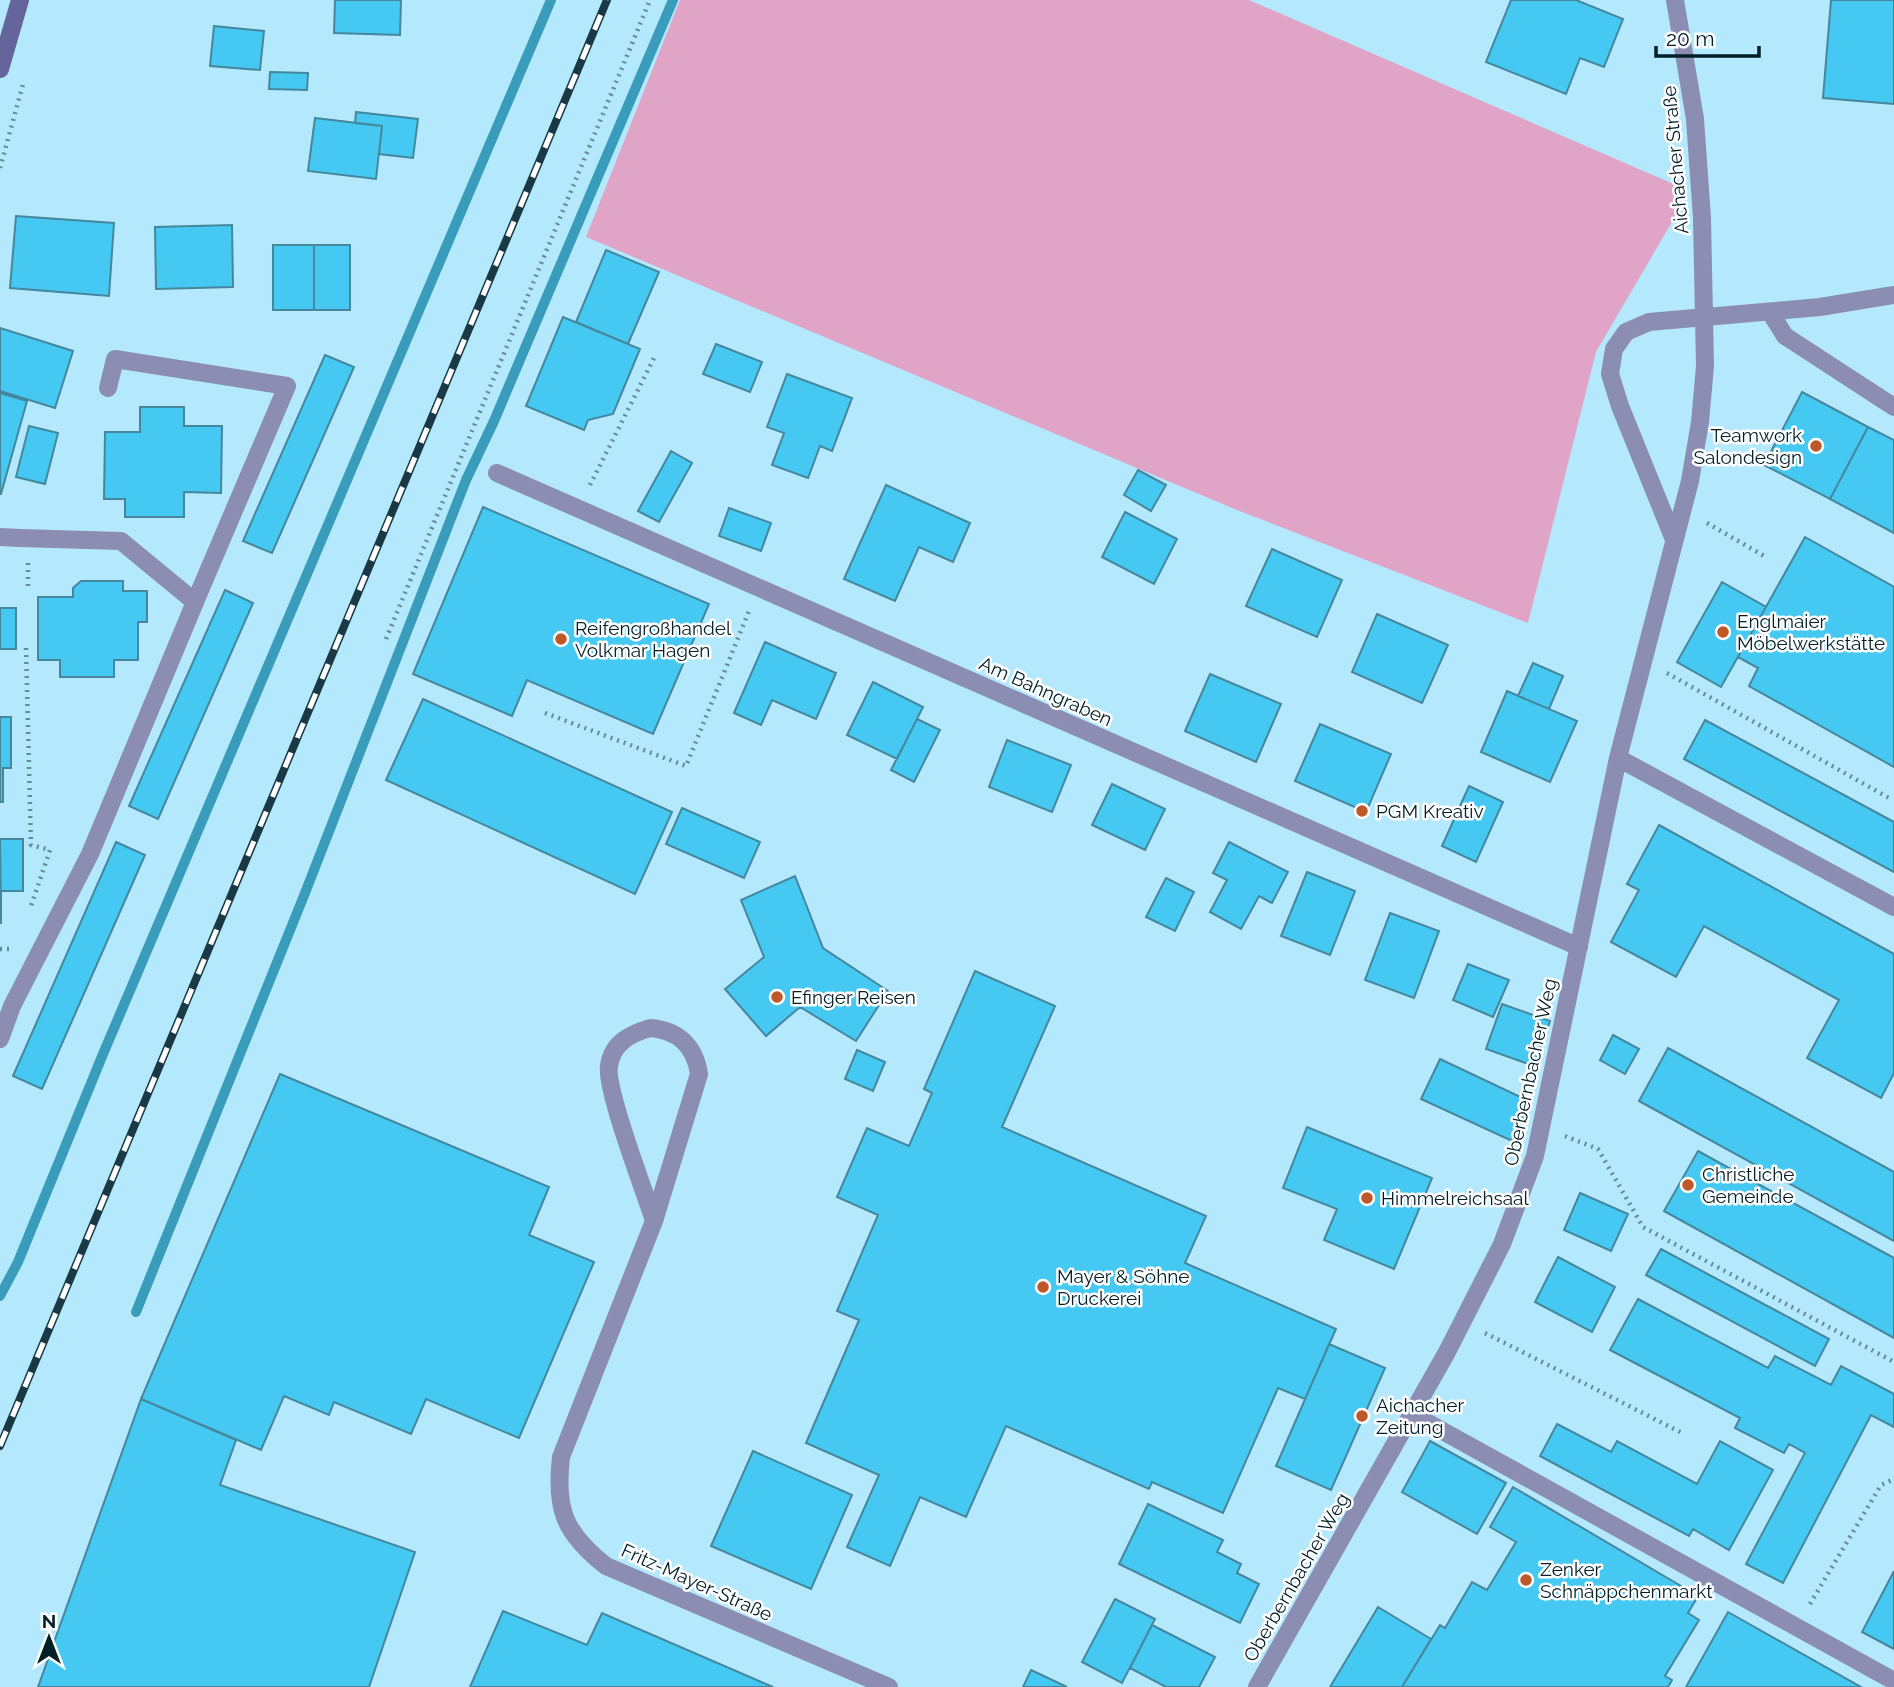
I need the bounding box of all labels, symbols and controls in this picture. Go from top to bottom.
scale bar [1656,14,1759,58]
text: 20 m [1666,26,1714,51]
street label: Aichacher Straße [1658,85,1692,235]
place label: Teamwork Salondesign [1693,424,1802,468]
marker: Teamwork Salondesign [1808,438,1824,454]
place label: Englmaier Möbelwerkstätte [1737,610,1885,654]
place label: Reifengroßhandel Volkmar Hagen [575,617,732,661]
marker: Englmaier Möbelwerkstätte [1715,624,1731,640]
marker: Reifengroßhandel Volkmar Hagen [553,631,569,647]
street label: Am Bahngraben [976,652,1116,730]
place label: PGM Kreativ [1376,800,1484,822]
marker: PGM Kreativ [1354,803,1370,819]
street label: Oberbernbacher Weg [1499,976,1561,1168]
place label: Efinger Reisen [791,986,916,1008]
marker: Efinger Reisen [769,989,785,1005]
place label: Christliche Gemeinde [1702,1163,1794,1207]
marker: Christliche Gemeinde [1680,1177,1696,1193]
place label: Himmelreichsaal [1381,1187,1529,1209]
marker: Himmelreichsaal [1359,1190,1375,1206]
place label: Mayer & Söhne Druckerei [1057,1265,1189,1309]
marker: Mayer & Söhne Druckerei [1035,1279,1051,1295]
place label: Aichacher Zeitung [1376,1394,1465,1438]
marker: Aichacher Zeitung [1354,1408,1370,1424]
street label: Oberbernbacher Weg [1239,1489,1353,1665]
street label: Fritz-Mayer-Straße [618,1539,776,1625]
place label: Zenker Schnäppchenmarkt [1540,1558,1713,1602]
marker: Zenker Schnäppchenmarkt [1518,1572,1534,1588]
north arrow [14,1603,84,1673]
text: N [42,1610,56,1632]

